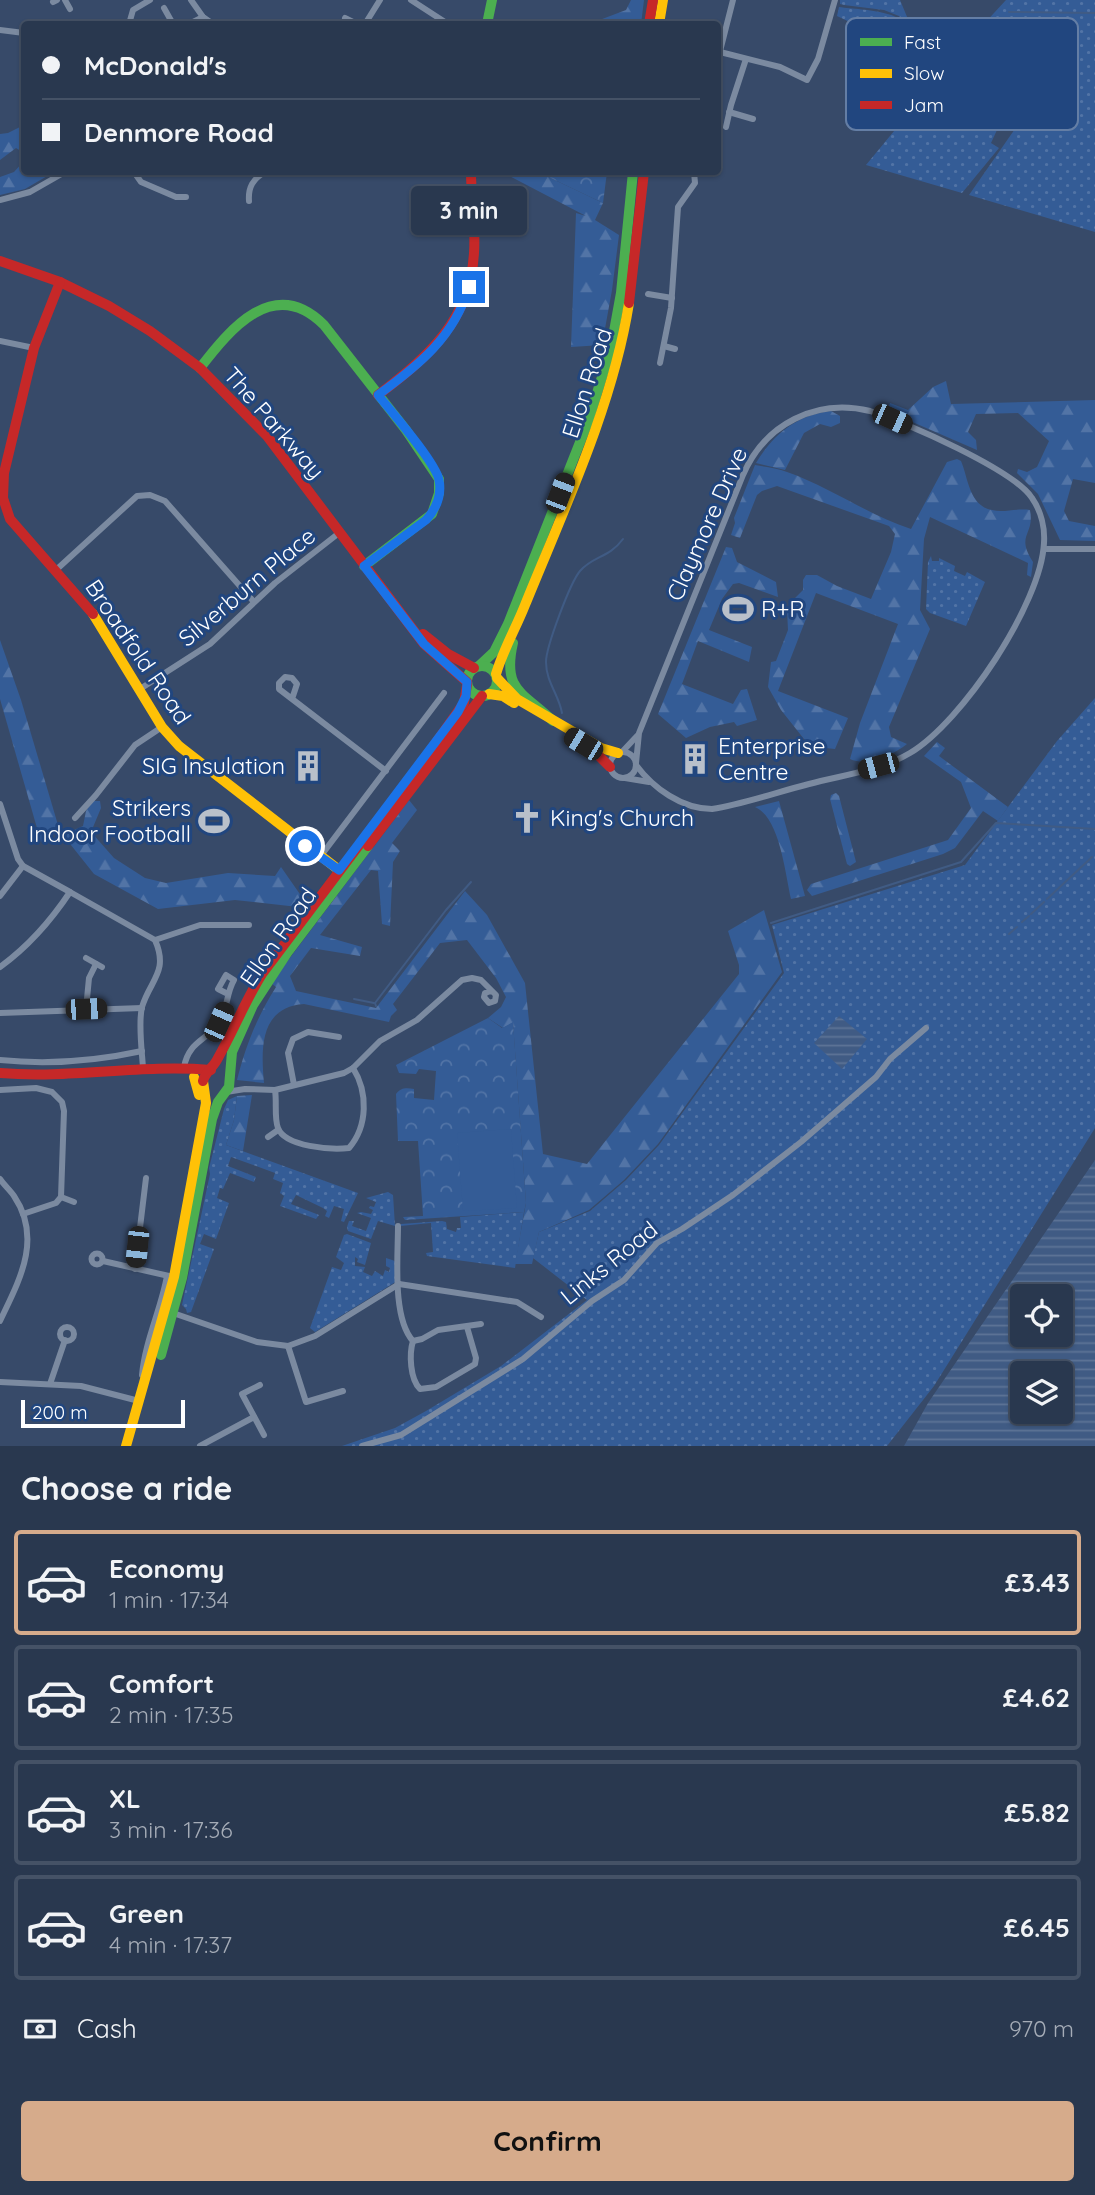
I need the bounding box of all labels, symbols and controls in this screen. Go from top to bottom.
legend [846,18,1078,130]
text: Fast [904,30,941,54]
text: McDonald's [84,49,227,82]
text: Slow [904,61,945,85]
text: Jam [904,93,944,117]
text: Denmore Road [84,116,274,149]
callout: 3 min [411,186,527,234]
text: 3 min [439,196,499,225]
route end [453,271,485,303]
street label: Ellon Road [555,324,618,442]
street label: The Parkway [218,361,331,485]
car [869,401,916,437]
street label: Claymore Drive [660,442,753,605]
car [543,470,578,516]
street label: Silverburn Place [172,521,321,652]
street label: Broadfold Road [79,574,198,730]
sports icon: R+R [721,592,755,626]
place label: R+R [761,594,805,623]
car [560,724,607,764]
place label: Enterprise Centre [718,731,825,786]
building icon: Enterprise Centre [678,742,712,776]
building icon: SIG Insulation [291,749,325,783]
car [855,750,902,782]
place label: SIG Insulation [142,751,285,780]
place label: Strikers Indoor Football [28,793,191,848]
church icon: King's Church [510,801,544,835]
place label: King's Church [550,803,694,832]
sports icon: Strikers Indoor Football [197,804,231,838]
route start [289,830,321,862]
street label: Ellon Road [233,882,322,992]
car [65,998,108,1020]
car [201,999,238,1045]
street label: Links Road [554,1215,663,1311]
car [125,1225,150,1269]
map controls [1010,1284,1073,1424]
button: locate [1010,1284,1073,1347]
button: layers [1010,1361,1073,1424]
scale bar [21,1397,186,1429]
text: 200 m [32,1400,88,1424]
text: Choose a ride [21,1468,233,1508]
icon: car [25,1551,88,1614]
text: Economy [109,1552,224,1585]
text: £3.43 [1005,1566,1070,1599]
text: 1 min · 17:34 [109,1585,229,1614]
icon: car [25,1666,88,1729]
text: Comfort [109,1667,214,1700]
text: £4.62 [1003,1681,1070,1714]
text: 2 min · 17:35 [109,1700,233,1729]
icon: car [25,1781,88,1844]
text: XL [109,1782,141,1815]
text: £5.82 [1004,1796,1070,1829]
text: 3 min · 17:36 [109,1815,233,1844]
icon: car [25,1896,88,1959]
text: Green [109,1897,184,1930]
text: £6.45 [1003,1911,1070,1944]
text: 4 min · 17:37 [109,1930,232,1959]
icon: cash [21,2010,59,2048]
text: Cash [77,2012,137,2045]
text: 970 m [1009,2014,1074,2043]
button: Confirm [21,2101,1074,2181]

